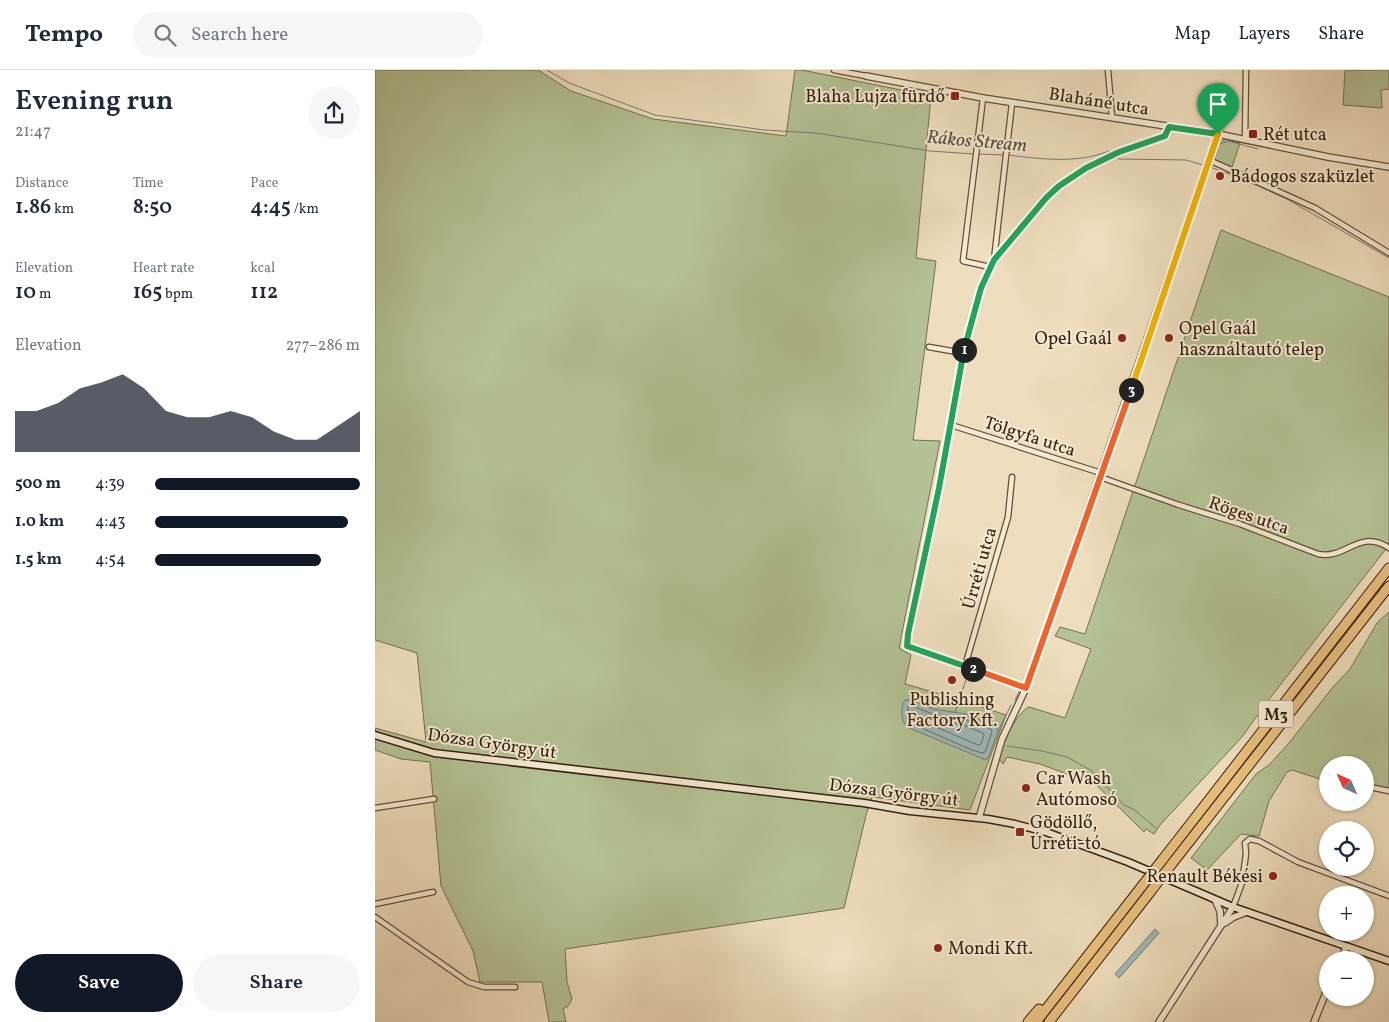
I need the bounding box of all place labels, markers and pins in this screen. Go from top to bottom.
pin [1197,83,1239,134]
place label: Blaha Lujza fürdő [805,85,945,110]
marker: Blaha Lujza fürdő [949,90,961,102]
place label: Rét utca [1263,123,1327,148]
marker: Rét utca [1247,128,1259,140]
place label: Bádogos szaküzlet [1230,165,1375,190]
marker: Bádogos szaküzlet [1214,170,1226,182]
place label: Opel Gaál használtautó telep [1179,317,1324,363]
place label: Opel Gaál [1035,327,1112,352]
marker: Opel Gaál [1116,332,1128,344]
marker: Opel Gaál használtautó telep [1163,332,1175,344]
pin: 1 [951,338,977,362]
pin: 3 [1119,378,1143,402]
pin: 2 [961,656,985,682]
marker: Publishing Factory Kft. [946,674,958,686]
place label: Publishing Factory Kft. [906,688,998,734]
place label: Car Wash Autómosó [1036,767,1117,813]
marker: Car Wash Autómosó [1020,782,1032,794]
place label: Gödöllő, Úrréti-tó [1030,811,1101,857]
marker: Gödöllő, Úrréti-tó [1014,826,1026,838]
place label: Renault Békési [1146,865,1263,890]
marker: Renault Békési [1267,870,1279,882]
place label: Mondi Kft. [948,937,1033,962]
marker: Mondi Kft. [932,942,944,954]

